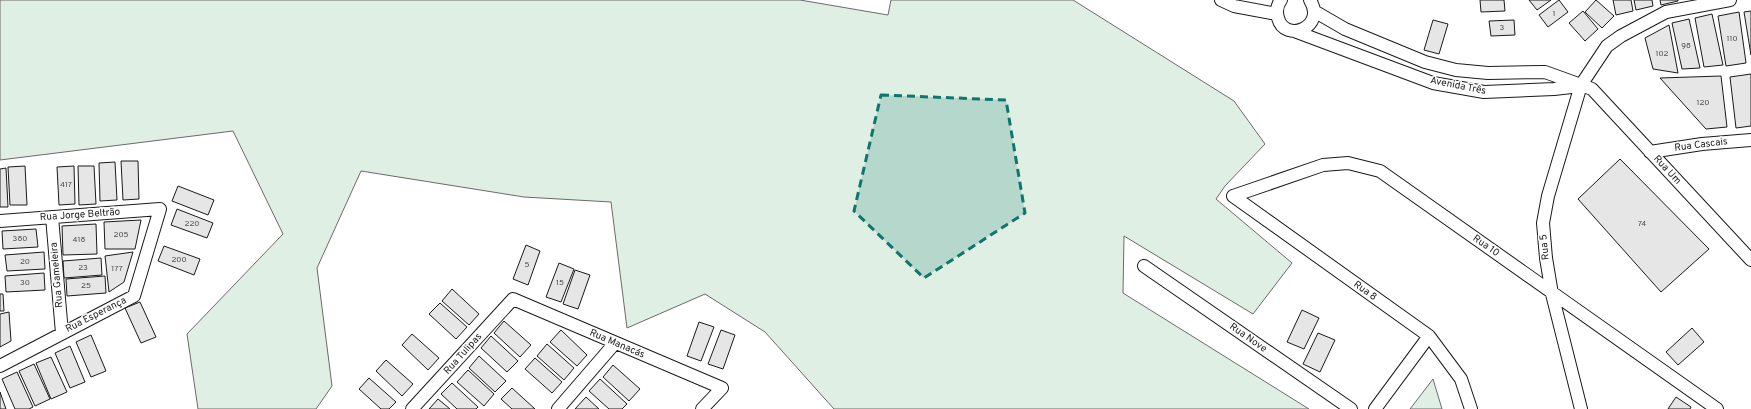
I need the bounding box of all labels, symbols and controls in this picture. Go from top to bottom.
house number: 1 [1553,9,1555,19]
house number: 3 [1500,23,1505,33]
house number: 110 [1726,34,1738,44]
house number: 98 [1681,41,1691,51]
house number: 102 [1655,49,1669,59]
street label: Avenida Três [1429,74,1487,98]
house number: 120 [1696,98,1710,108]
street label: Rua Cascais [1674,135,1729,155]
street label: Rua Um [1650,153,1684,187]
house number: 417 [60,180,72,190]
street label: Rua Jorge Beltrão [39,206,121,224]
house number: 220 [185,219,199,229]
house number: 74 [1638,219,1646,229]
house number: 205 [114,230,129,240]
street label: Rua 10 [1470,232,1502,260]
street label: Rua 5 [1537,233,1553,261]
house number: 380 [13,234,27,244]
house number: 418 [73,235,86,245]
street label: Rua Gameleira [48,242,66,308]
house number: 200 [171,255,187,265]
house number: 20 [20,257,30,267]
house number: 5 [525,260,530,270]
house number: 23 [78,263,88,273]
house number: 177 [111,264,123,274]
house number: 30 [20,278,30,288]
house number: 15 [556,278,564,288]
street label: Rua 8 [1351,278,1379,304]
house number: 25 [81,281,91,291]
street label: Rua Esperança [63,294,129,336]
street label: Rua Nove [1227,320,1269,356]
street label: Rua Manacás [587,326,647,362]
street label: Rua Tulipas [441,330,485,377]

